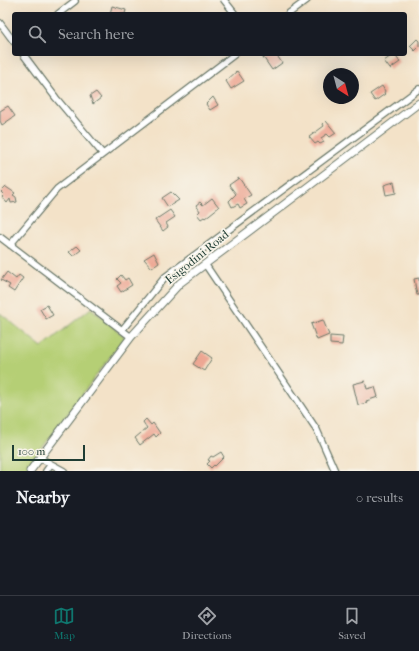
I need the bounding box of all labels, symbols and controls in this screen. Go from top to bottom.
search box [12,12,407,56]
icon: search [26,23,48,45]
text: Search here [58,25,134,43]
north arrow [323,68,359,104]
street label: Esigodini Road [162,227,232,287]
scale bar [12,443,85,462]
text: 100 m [18,445,46,458]
text: Nearby [16,487,70,507]
text: 0 results [356,490,403,505]
tab: Map [53,605,75,642]
tab: Directions [182,605,232,642]
tab: Saved [338,605,366,642]

